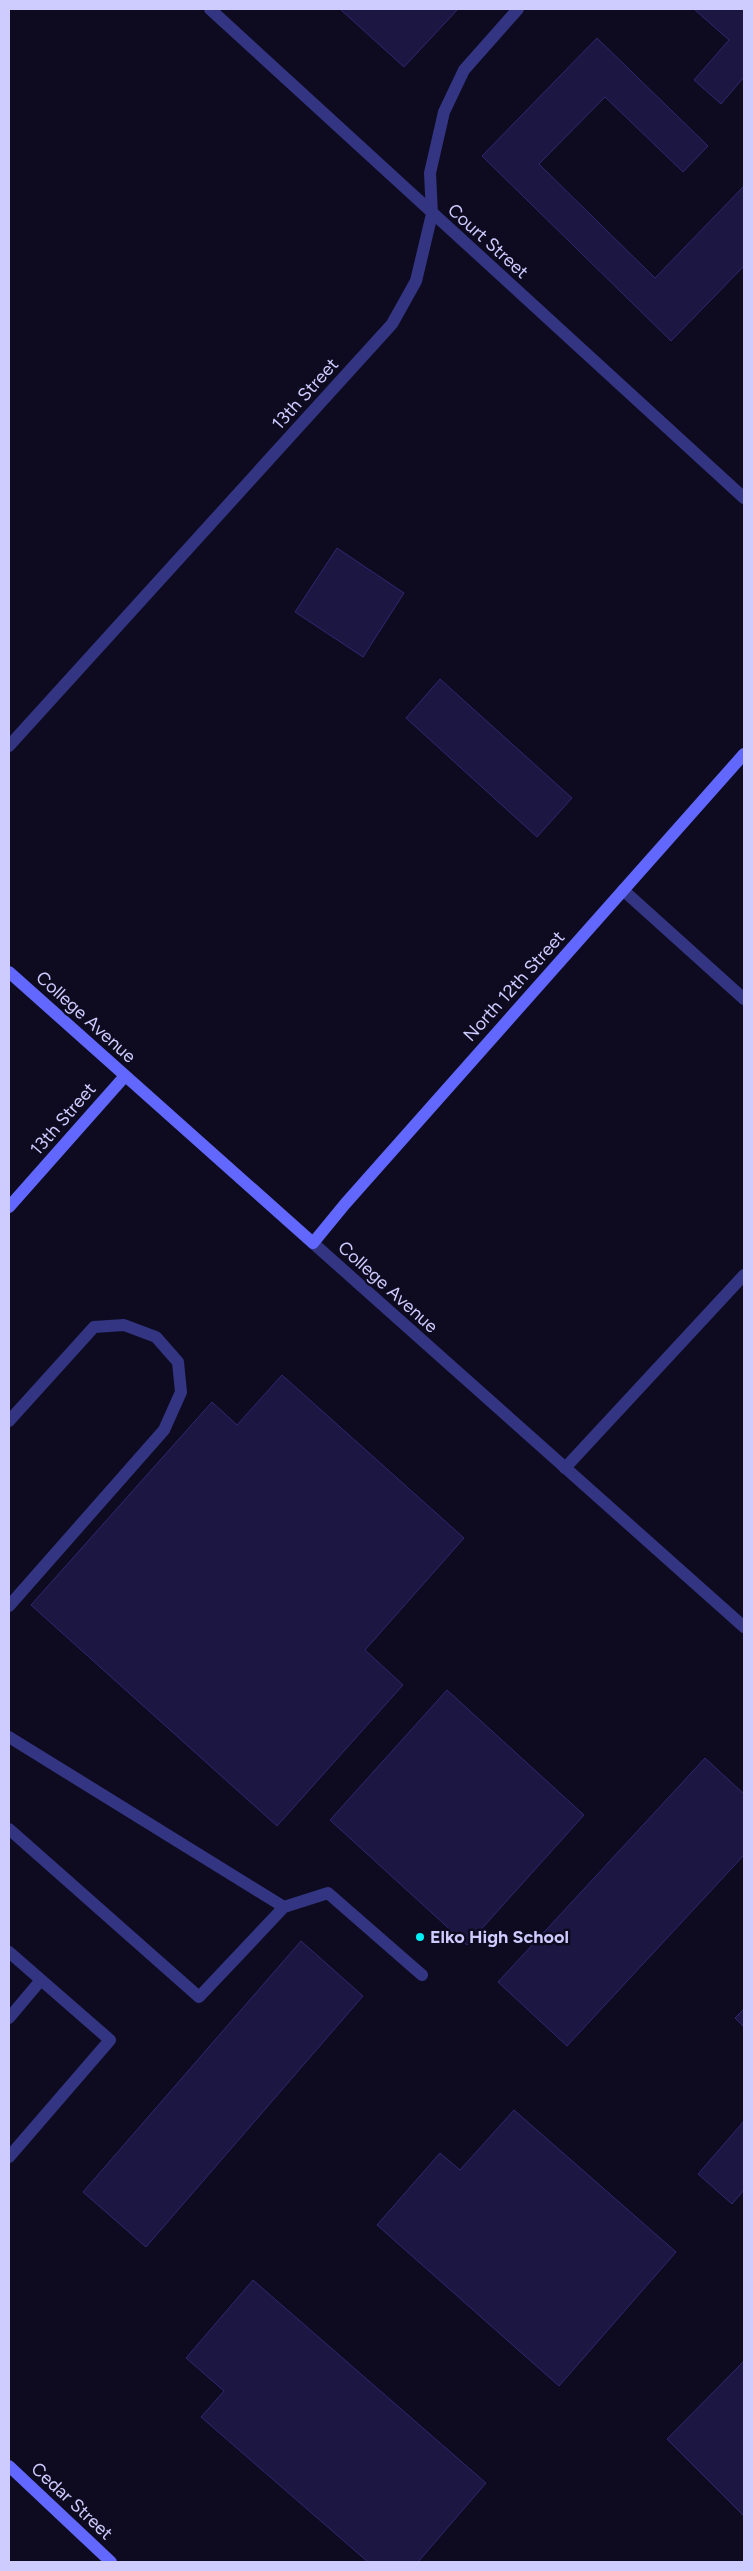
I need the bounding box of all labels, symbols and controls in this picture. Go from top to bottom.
street label: Court Street [443,199,533,283]
street label: 13th Street [267,353,343,434]
street label: North 12th Street [459,926,569,1046]
street label: College Avenue [31,966,141,1068]
street label: 13th Street [26,1078,101,1160]
street label: College Avenue [333,1236,443,1338]
place label: Elko High School [430,1926,569,1948]
marker: Elko High School [414,1931,426,1943]
street label: Cedar Street [27,2458,117,2544]

